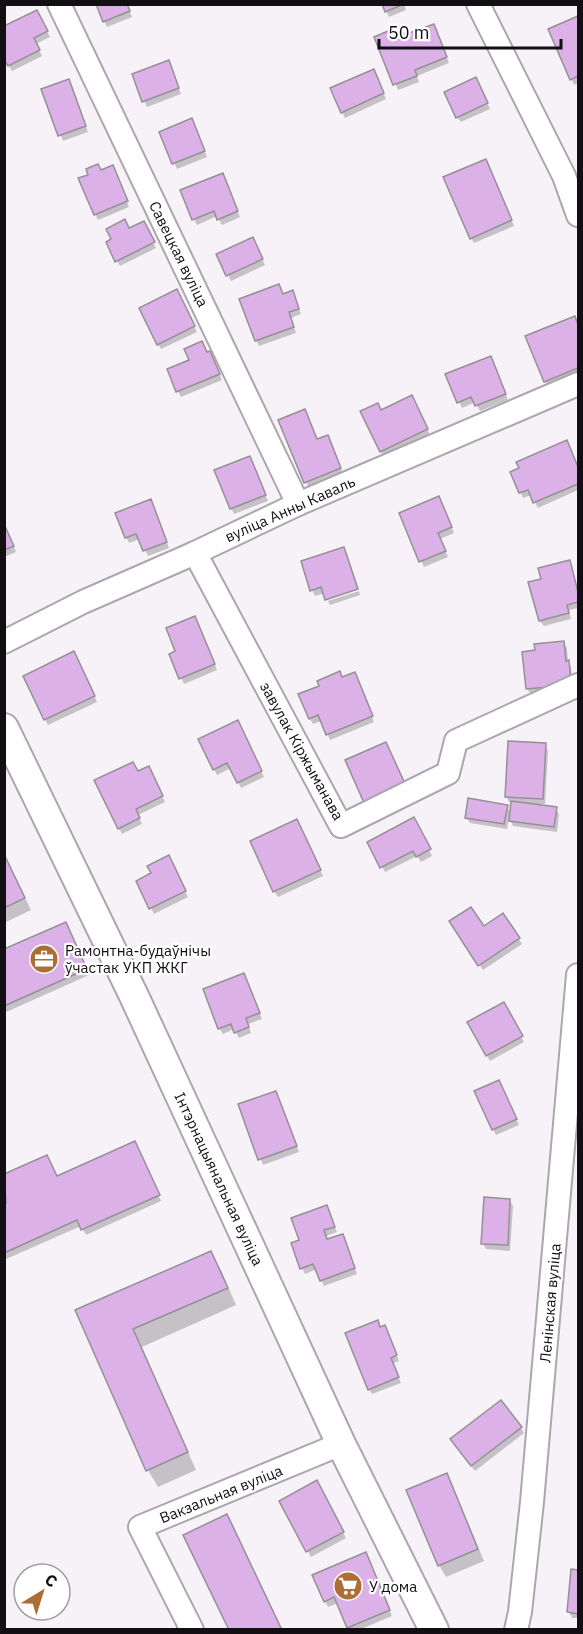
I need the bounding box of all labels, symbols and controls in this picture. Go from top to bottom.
scale bar [379,12,560,50]
text: 50 m [388,21,430,44]
street label: Савецкая вуліца [145,198,213,310]
street label: вуліца Анны Каваль [222,472,358,546]
street label: завулак Кіржыманава [256,678,348,824]
place label: Рамонтна-будаўнічы ўчастак УКП ЖКГ [65,941,211,977]
office icon: Рамонтна-будаўнічы ўчастак УКП ЖКГ [28,943,60,975]
street label: Інтэрнацыянальная вуліца [170,1089,268,1269]
street label: Ленінская вуліца [535,1242,565,1364]
street label: Вакзальная вуліца [157,1461,285,1527]
north arrow [12,1562,72,1622]
text: С [41,1569,61,1591]
supermarket icon: У дома [332,1570,364,1602]
place label: У дома [369,1577,417,1596]

